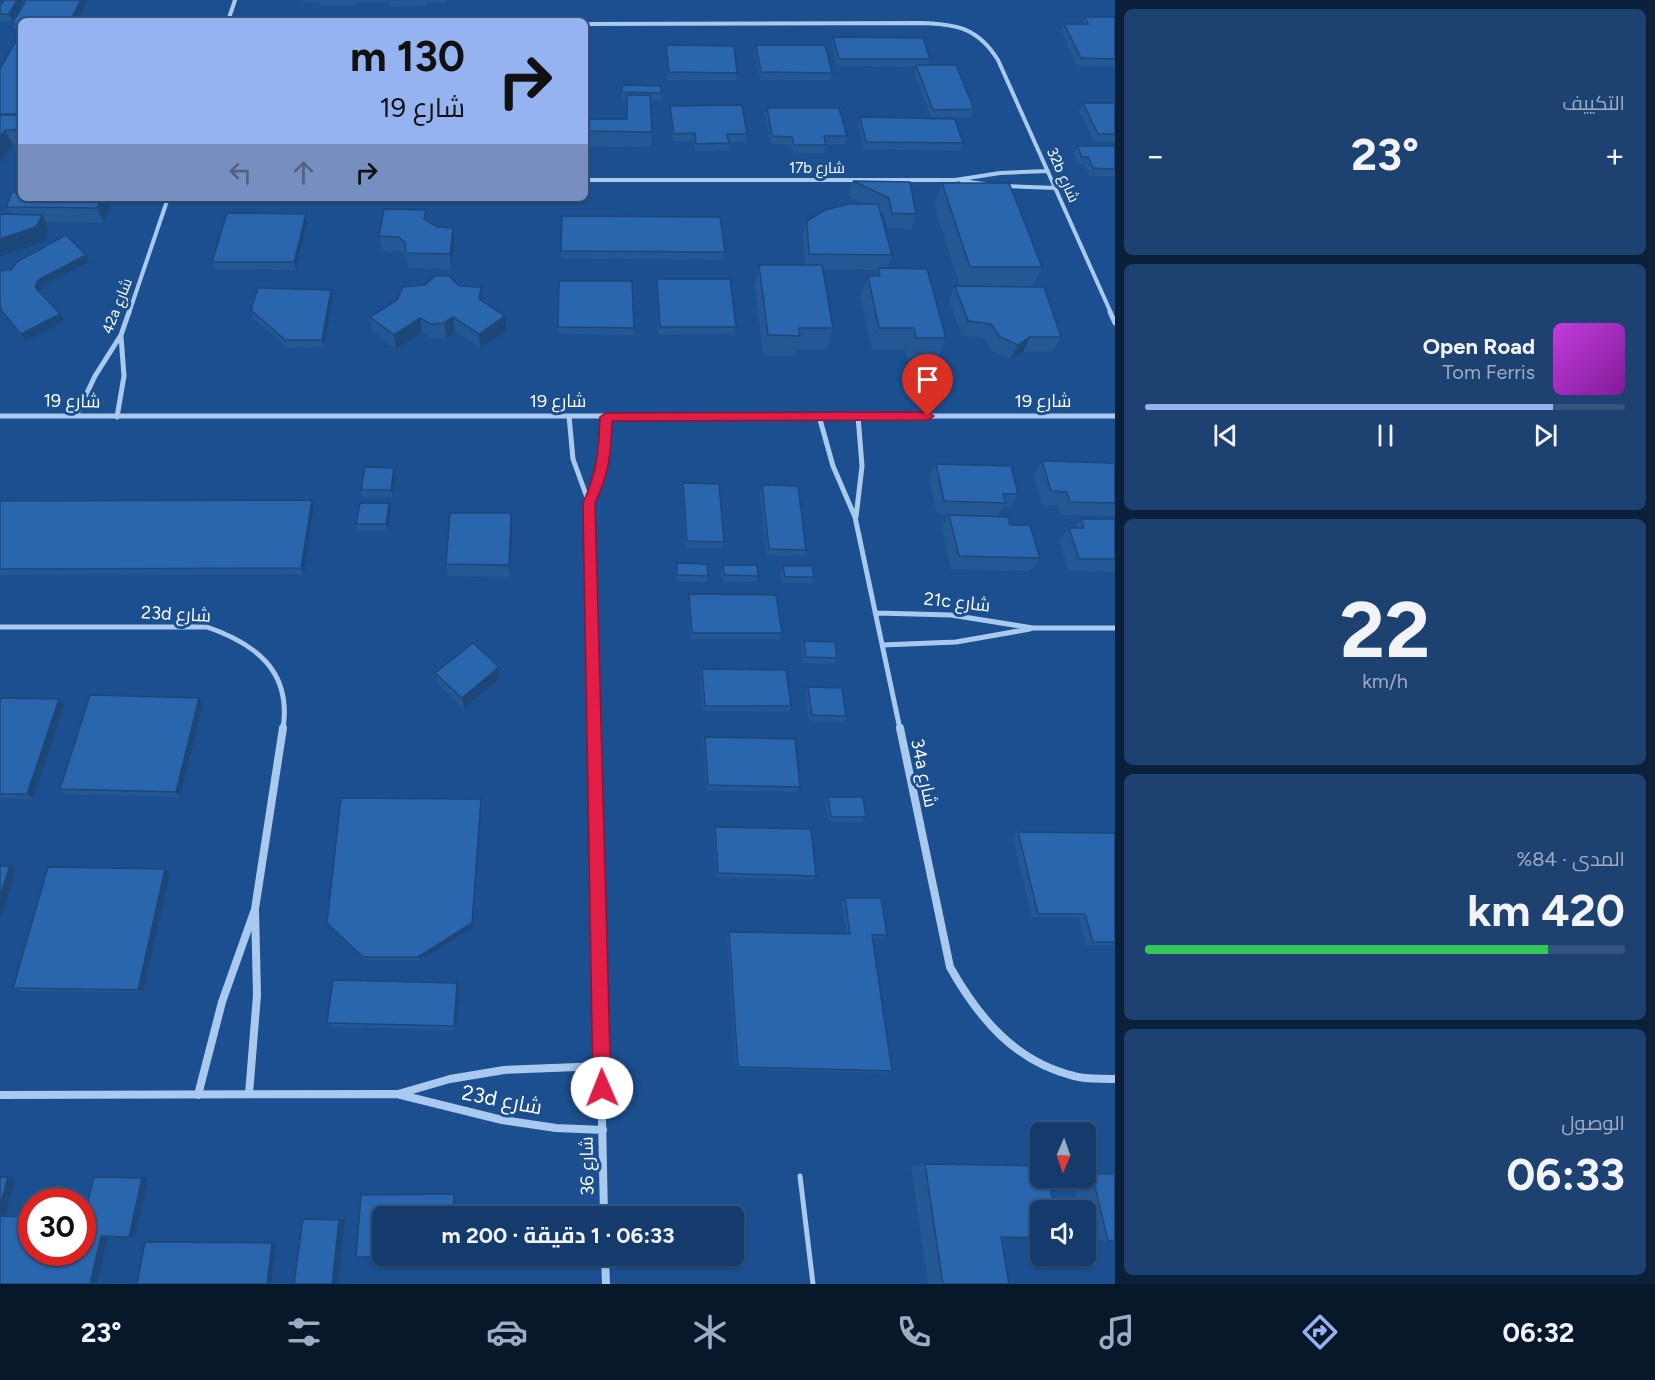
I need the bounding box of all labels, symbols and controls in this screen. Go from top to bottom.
text: 130 m [350,31,465,82]
icon: right [486,42,564,120]
text: شارع 19 [380,91,465,124]
text: التكييف [1562,91,1625,115]
text: 23° [1351,127,1419,181]
text: − [1145,136,1166,175]
text: + [1604,136,1625,175]
street label: 32b شارع [1041,145,1083,206]
icon: left [224,156,257,189]
icon: ahead [287,156,320,189]
icon: right [350,156,383,189]
street label: 17b شارع [789,159,845,179]
street label: 42a شارع [98,276,138,337]
text: Open Road [1423,333,1535,360]
pin [902,354,953,416]
text: Tom Ferris [1442,360,1535,384]
icon: arrive [911,363,944,396]
street label: شارع 19 [43,390,101,413]
street label: شارع 19 [530,390,586,413]
street label: شارع 19 [1015,390,1071,413]
icon: previous [1209,419,1242,452]
icon: pause [1369,419,1402,452]
icon: next [1529,419,1562,452]
text: 22 [1340,583,1430,677]
street label: 21c شارع [923,588,991,617]
street label: 23d شارع [141,601,211,628]
text: km/h [1362,669,1408,693]
street label: 34a شارع [905,737,942,809]
text: المدى · 84% [1517,847,1625,871]
text: 420 km [1467,883,1625,937]
position arrow [570,1056,634,1120]
street label: 23d شارع [459,1079,544,1122]
text: الوصول [1561,1111,1625,1135]
north arrow [1030,1122,1096,1188]
map controls [1030,1122,1096,1266]
street label: شارع 36 [575,1136,600,1196]
text: 06:33 [1506,1147,1625,1201]
speed limit sign: 30 [18,1188,96,1266]
button: sound [1030,1200,1096,1266]
text: 06:33 · 1 دقيقة · 200 m [442,1222,674,1249]
icon: filters [283,1311,325,1353]
icon: car [486,1311,528,1353]
icon: climate [689,1311,731,1353]
icon: phone [893,1311,935,1353]
icon: music [1096,1311,1138,1353]
icon: directions [1299,1311,1341,1353]
text: 23° [81,1316,122,1349]
text: 06:32 [1502,1316,1574,1349]

